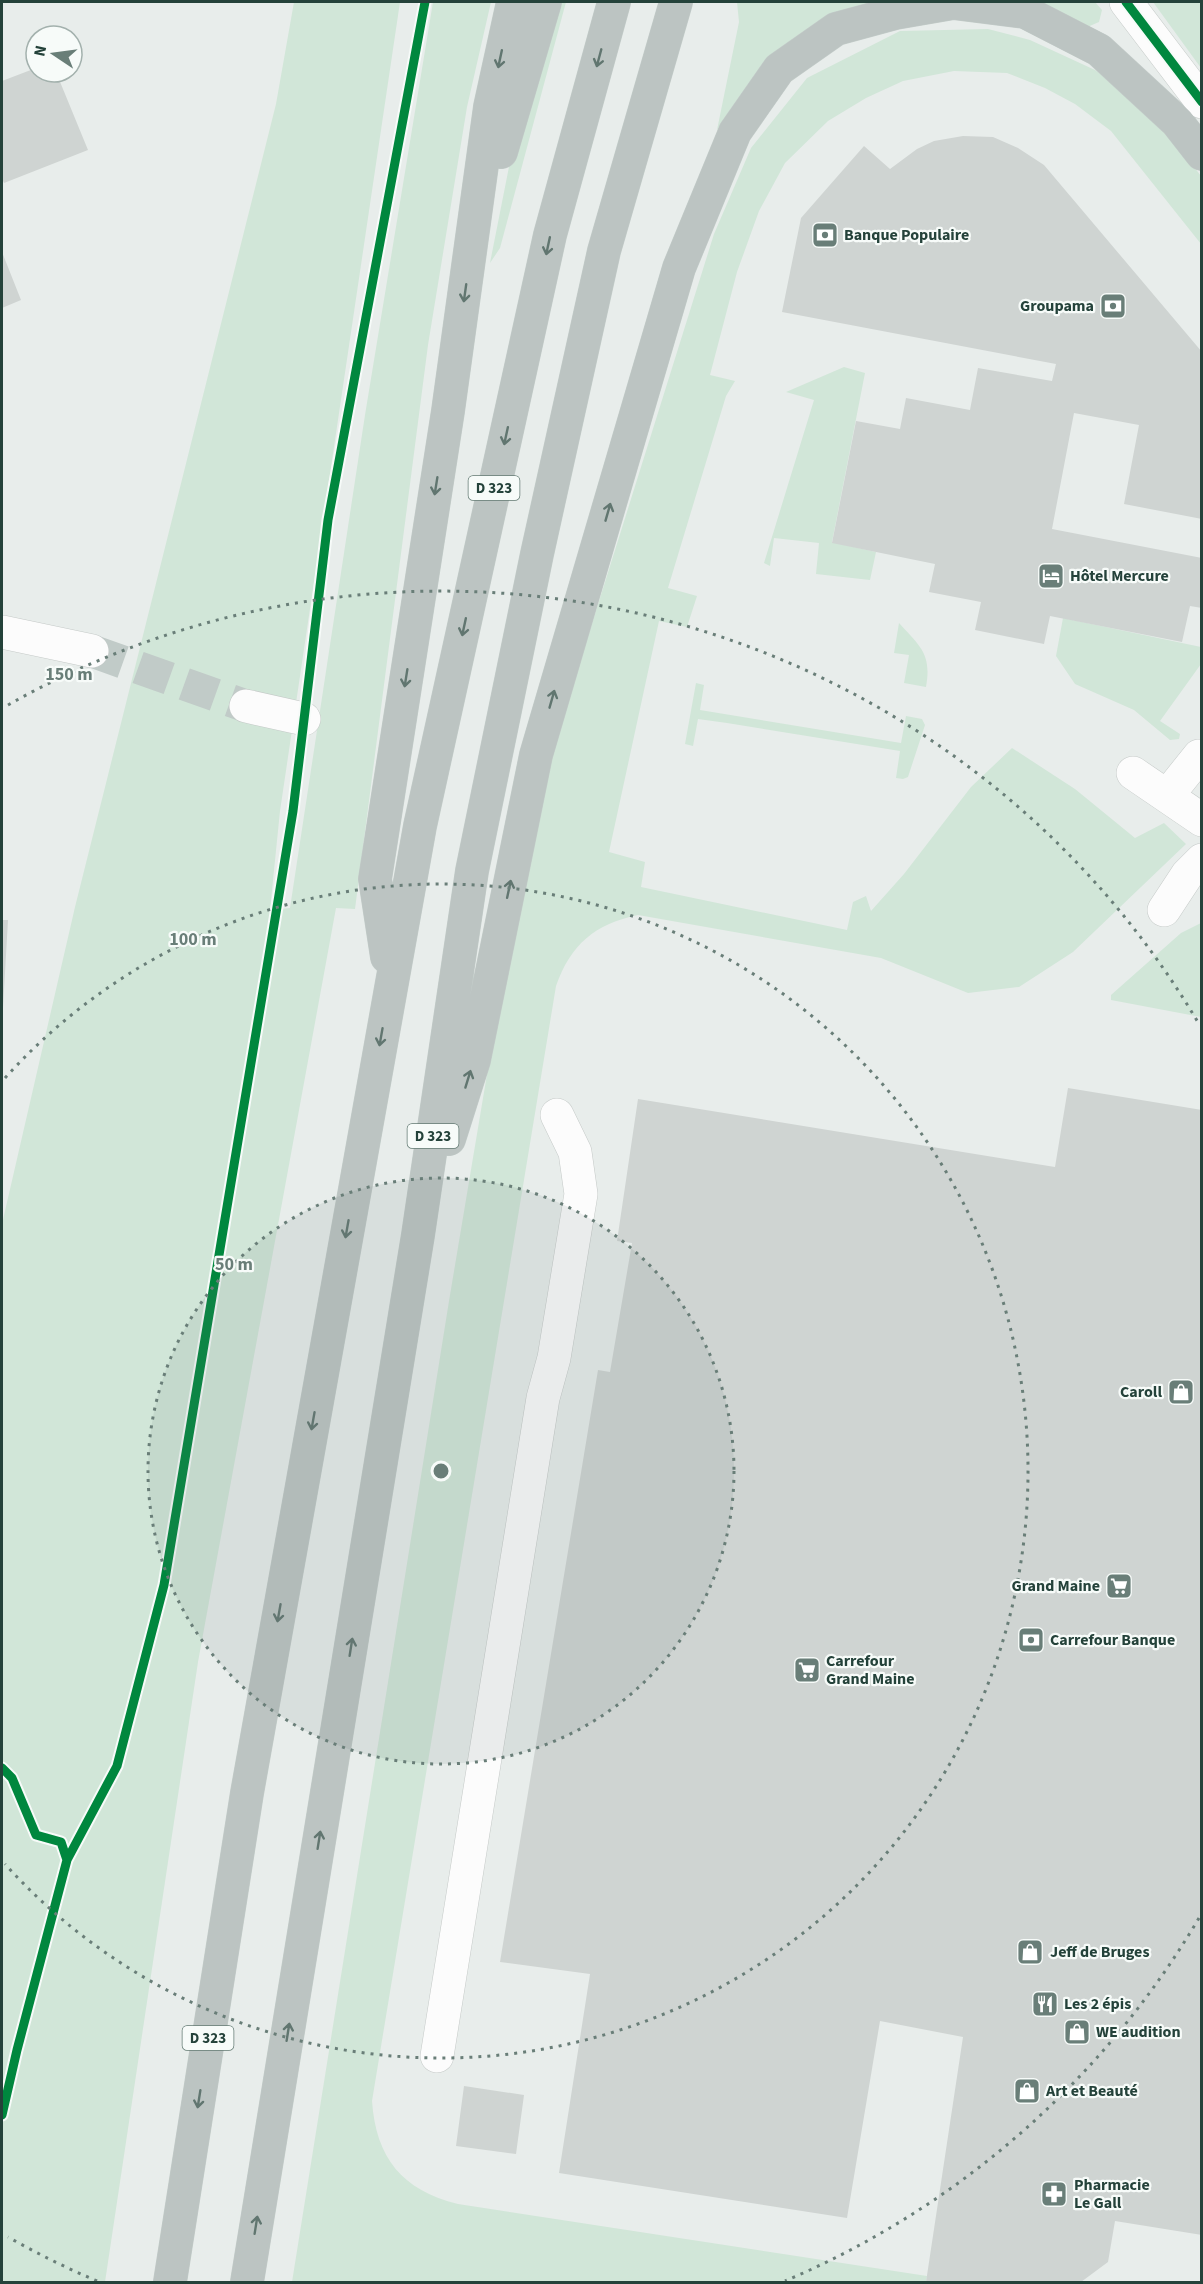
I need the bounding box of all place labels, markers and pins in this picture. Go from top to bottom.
bank icon: Banque Populaire [810,220,840,250]
place label: Banque Populaire [844,224,969,246]
bank icon: Groupama [1098,291,1128,321]
place label: Groupama [1020,295,1094,317]
hotel icon: Hôtel Mercure [1036,561,1066,591]
place label: Hôtel Mercure [1070,565,1169,587]
shop icon: Caroll [1166,1377,1196,1407]
place label: Caroll [1120,1381,1162,1403]
centre of rings [431,1461,451,1481]
supermarket icon: Grand Maine [1104,1571,1134,1601]
place label: Grand Maine [1011,1575,1100,1597]
bank icon: Carrefour Banque [1016,1625,1046,1655]
place label: Carrefour Banque [1050,1629,1175,1651]
place label: Carrefour Grand Maine [826,1650,915,1690]
supermarket icon: Carrefour Grand Maine [792,1655,822,1685]
shop icon: Jeff de Bruges [1015,1937,1045,1967]
place label: Jeff de Bruges [1050,1941,1150,1963]
restaurant icon: Les 2 épis [1030,1989,1060,2019]
place label: Les 2 épis [1064,1993,1131,2015]
shop icon: WE audition [1062,2017,1092,2047]
place label: WE audition [1096,2021,1181,2043]
shop icon: Art et Beauté [1012,2076,1042,2106]
place label: Art et Beauté [1045,2080,1138,2102]
place label: Pharmacie Le Gall [1074,2174,1150,2214]
pharmacy icon: Pharmacie Le Gall [1039,2179,1069,2209]

